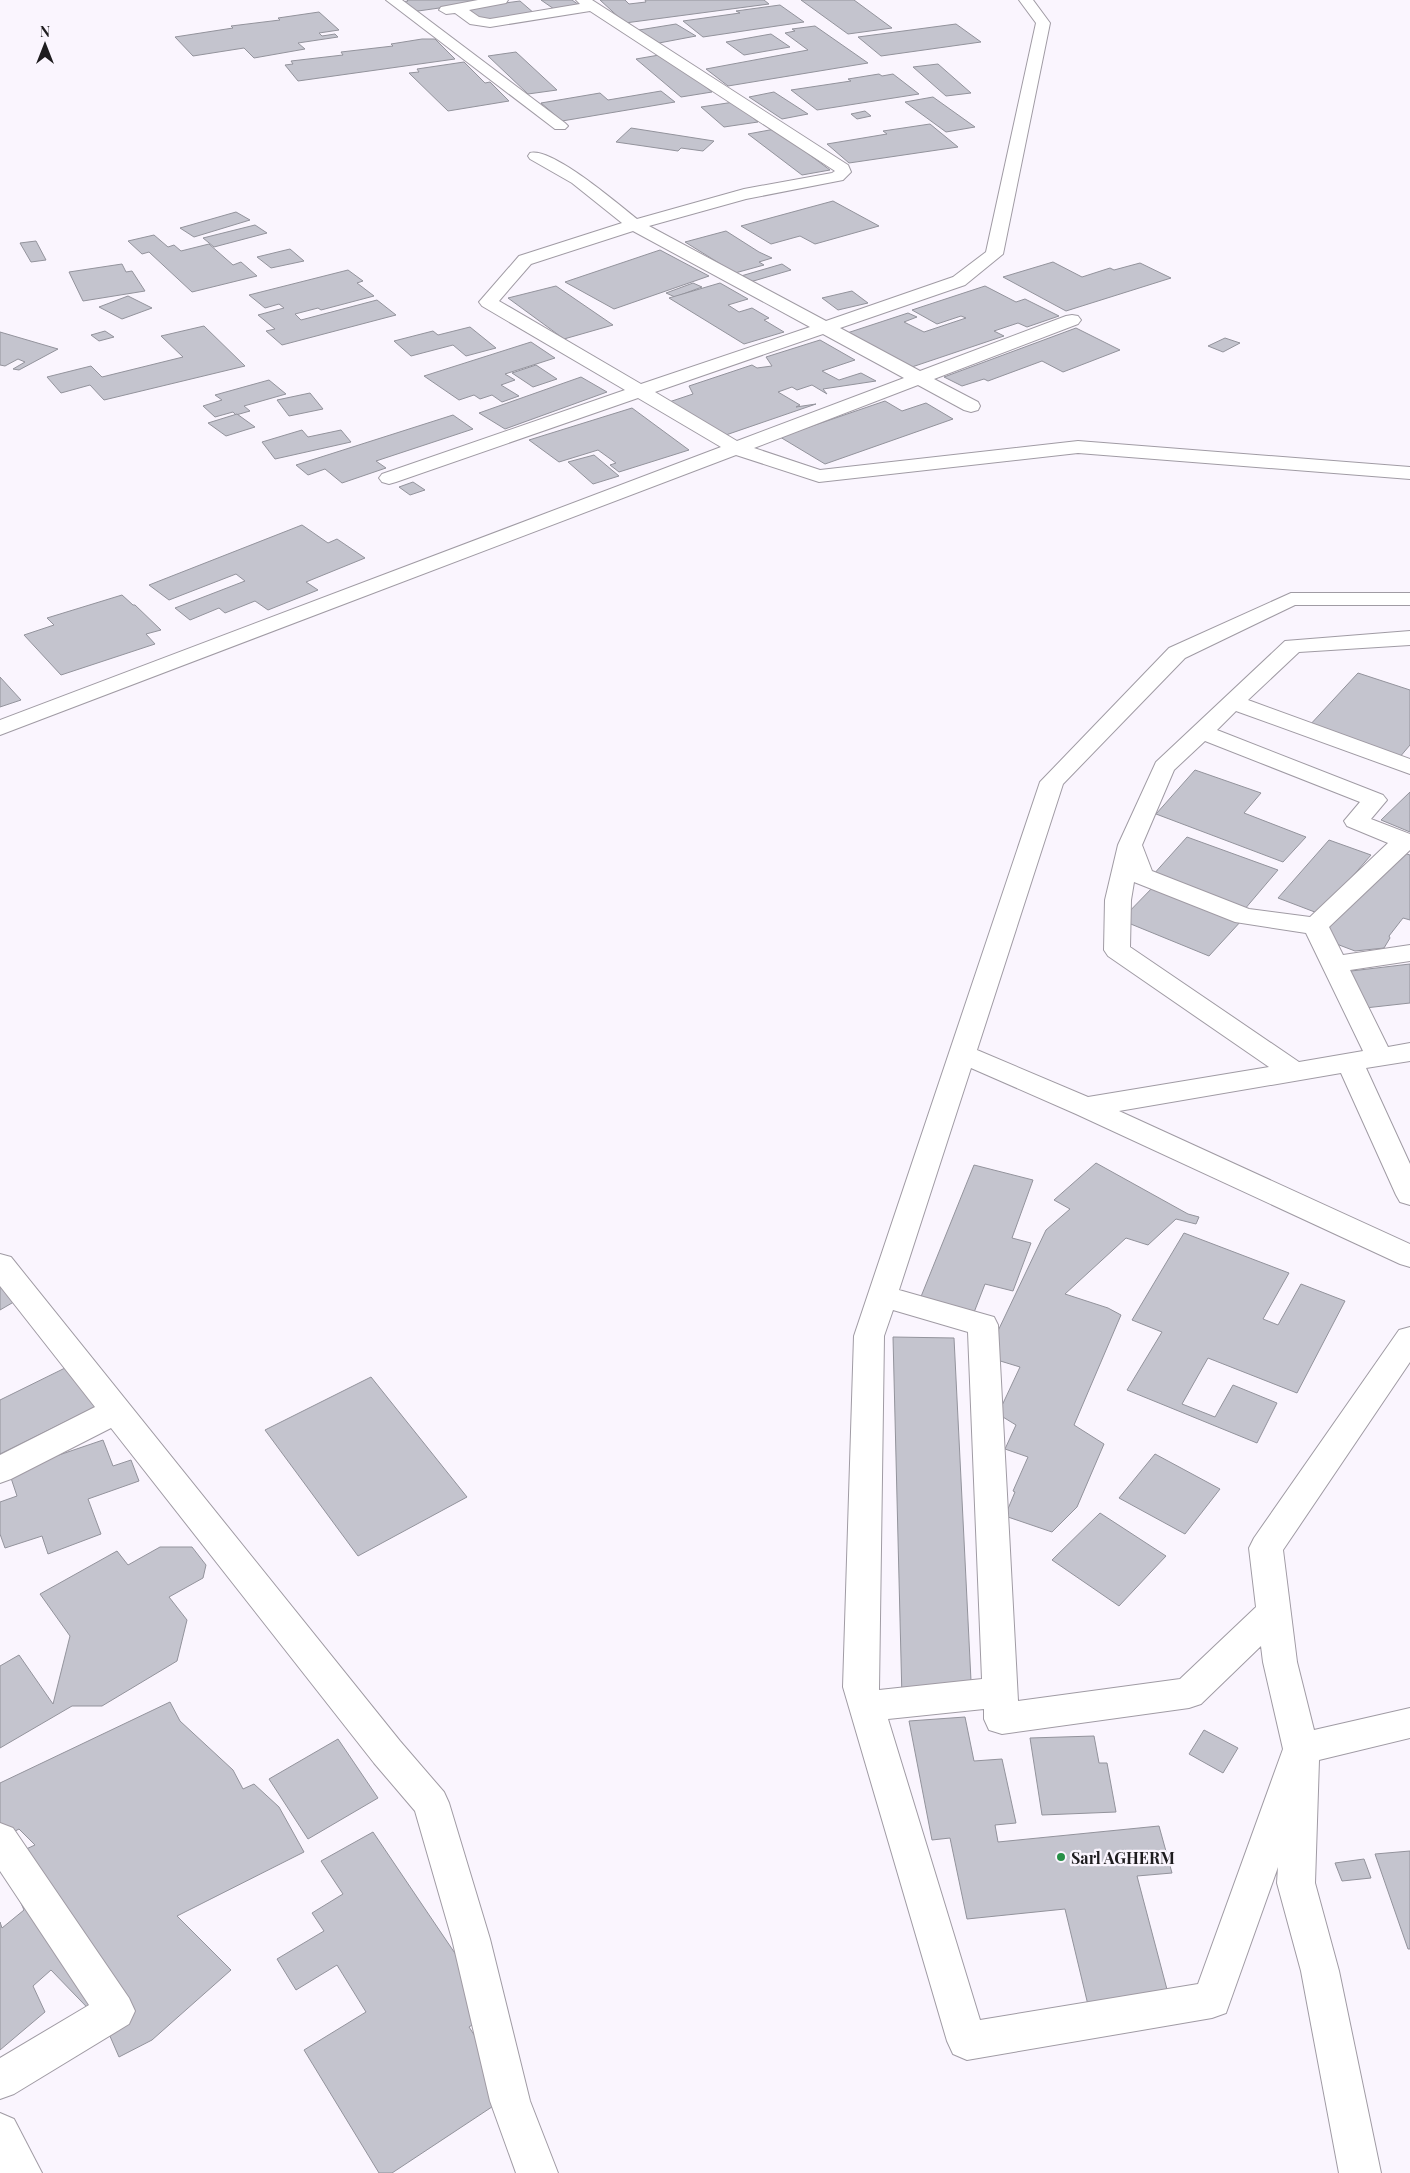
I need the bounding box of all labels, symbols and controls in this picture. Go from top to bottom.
north arrow [20,20,70,70]
text: N [40,22,50,41]
place label: Sarl AGHERM [1071,1847,1175,1868]
marker: Sarl AGHERM [1055,1851,1067,1863]

